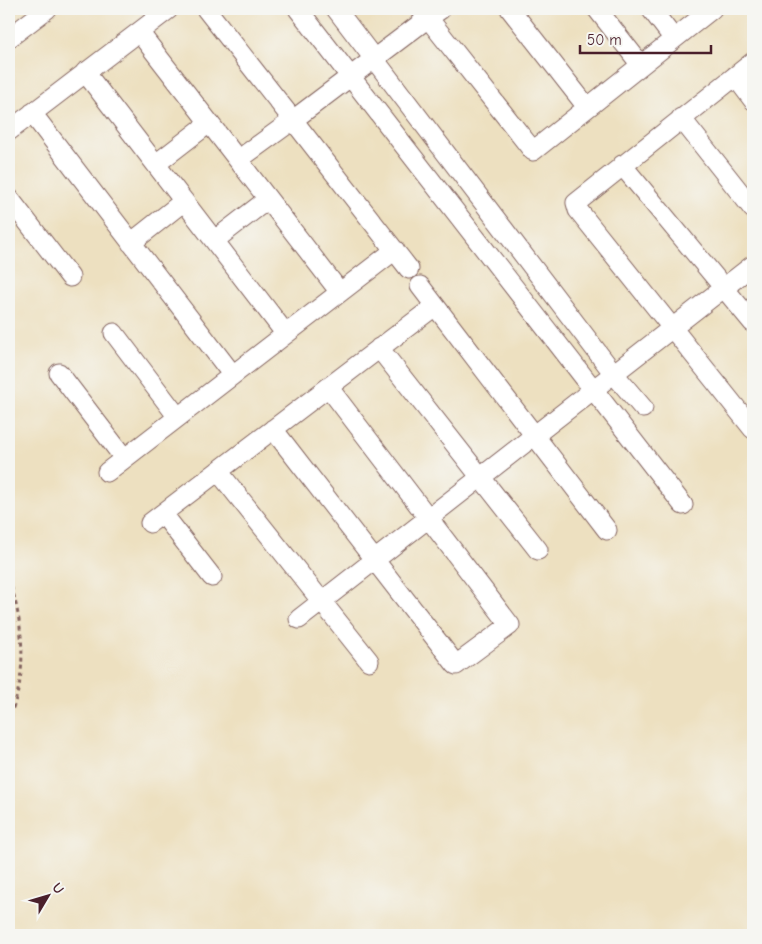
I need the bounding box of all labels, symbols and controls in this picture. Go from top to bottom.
scale bar [580,22,711,54]
text: 50 m [587,31,622,49]
north arrow [22,872,72,922]
text: U [48,879,67,897]

